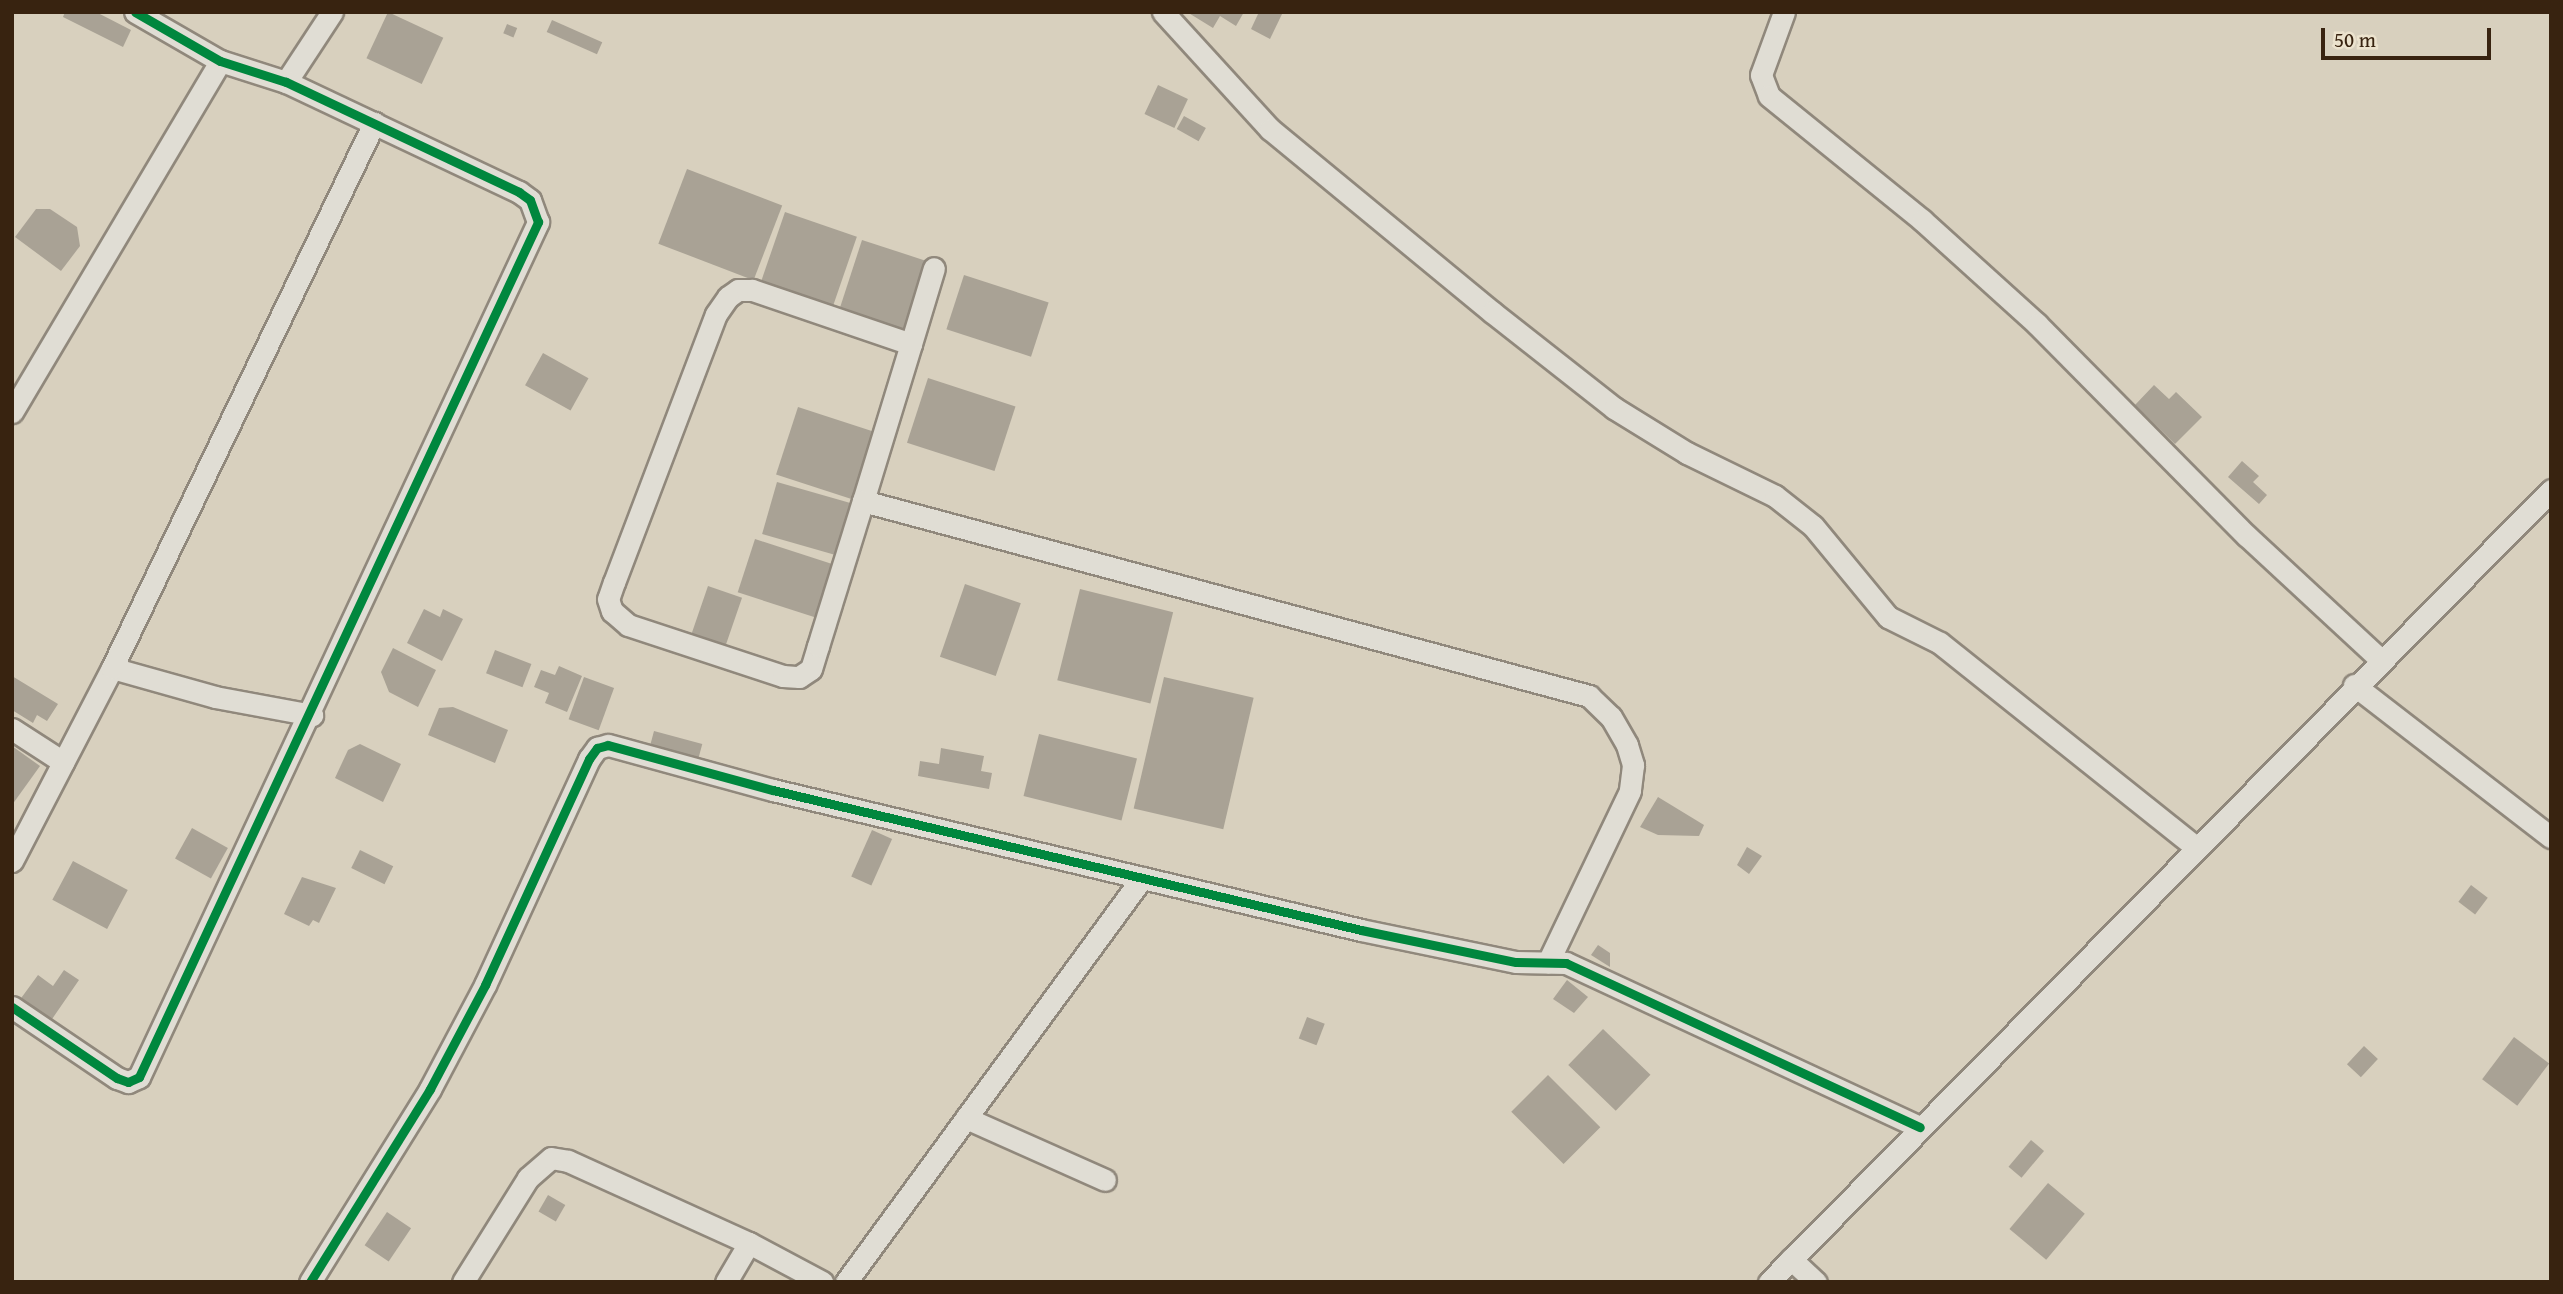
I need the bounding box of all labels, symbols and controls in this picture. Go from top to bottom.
scale bar [2325,14,2495,58]
text: 50 m [2334,24,2376,55]

